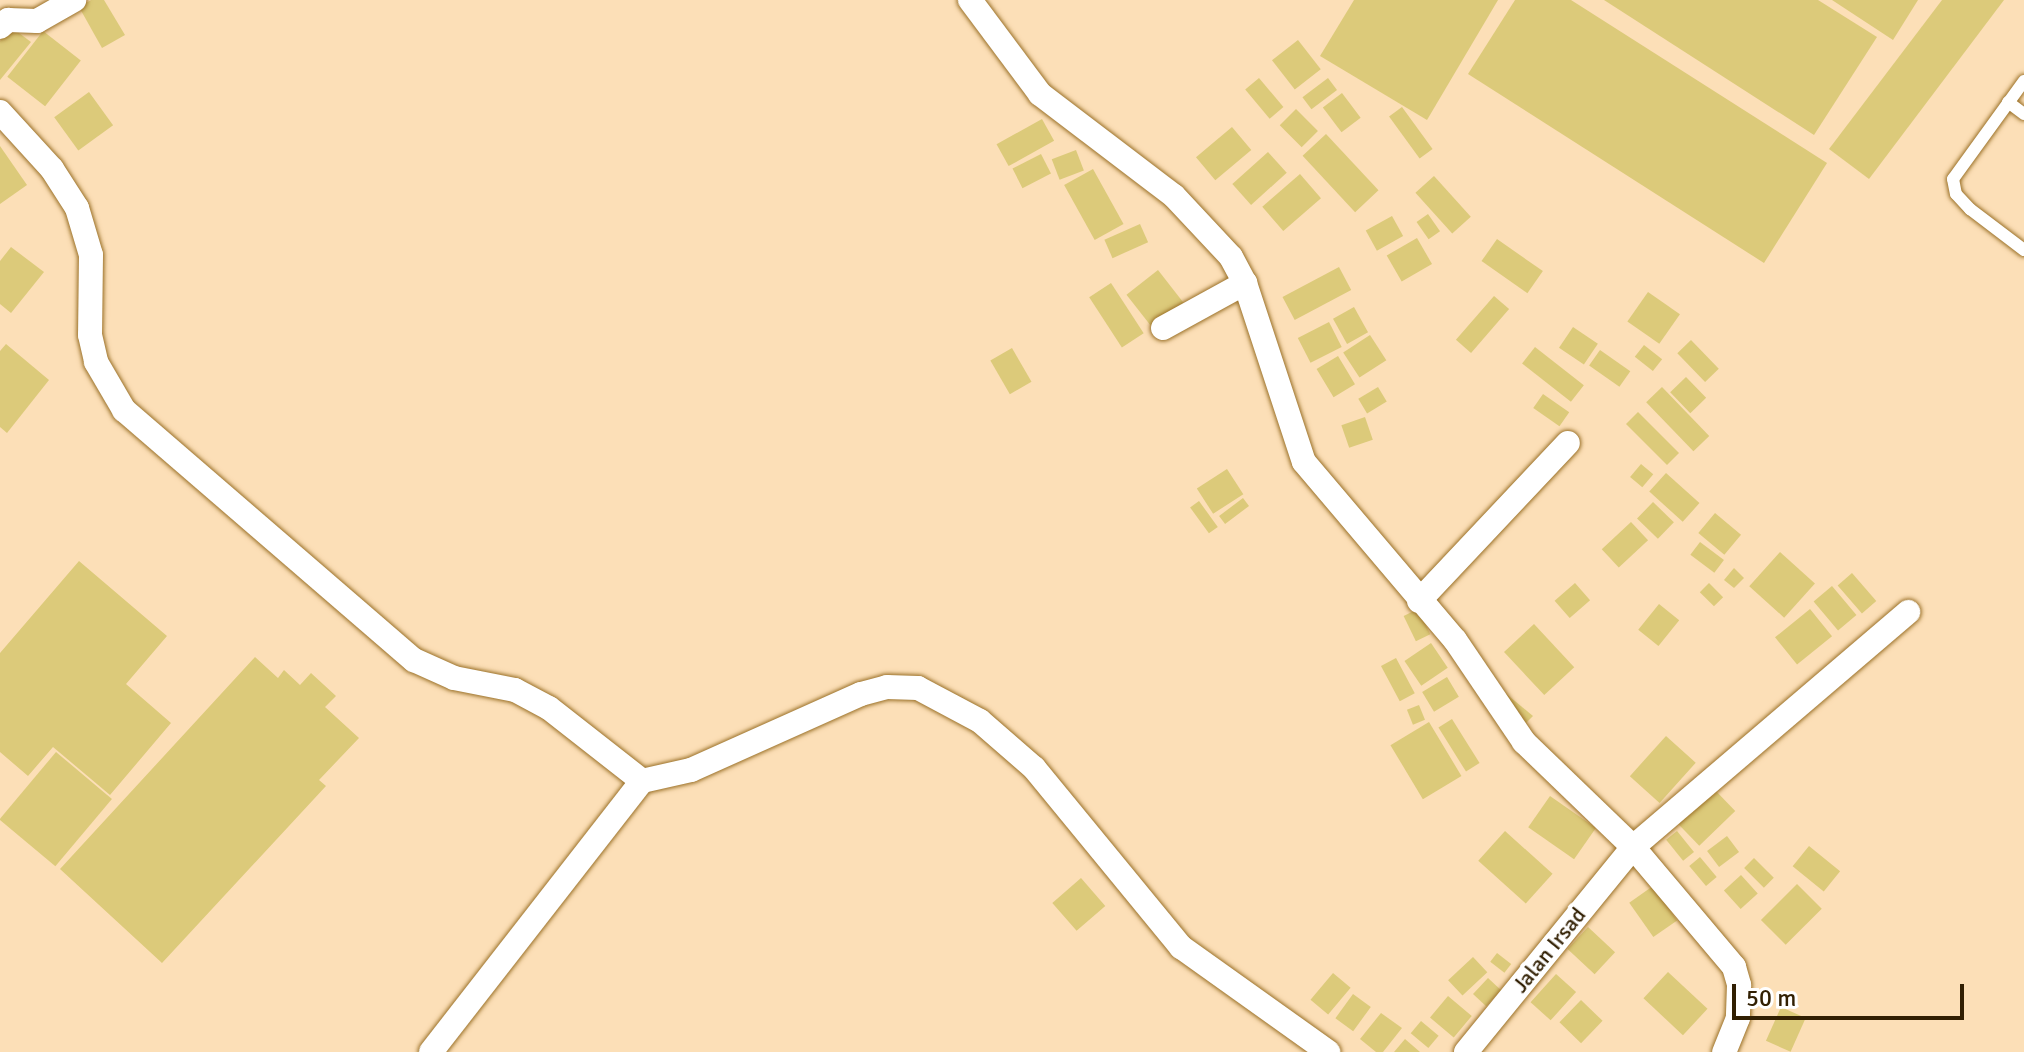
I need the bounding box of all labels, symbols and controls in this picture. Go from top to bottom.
street label: Jalan Irsad [1507,902,1591,998]
scale bar [1736,968,1968,1018]
text: 50 m [1746,983,1796,1013]

